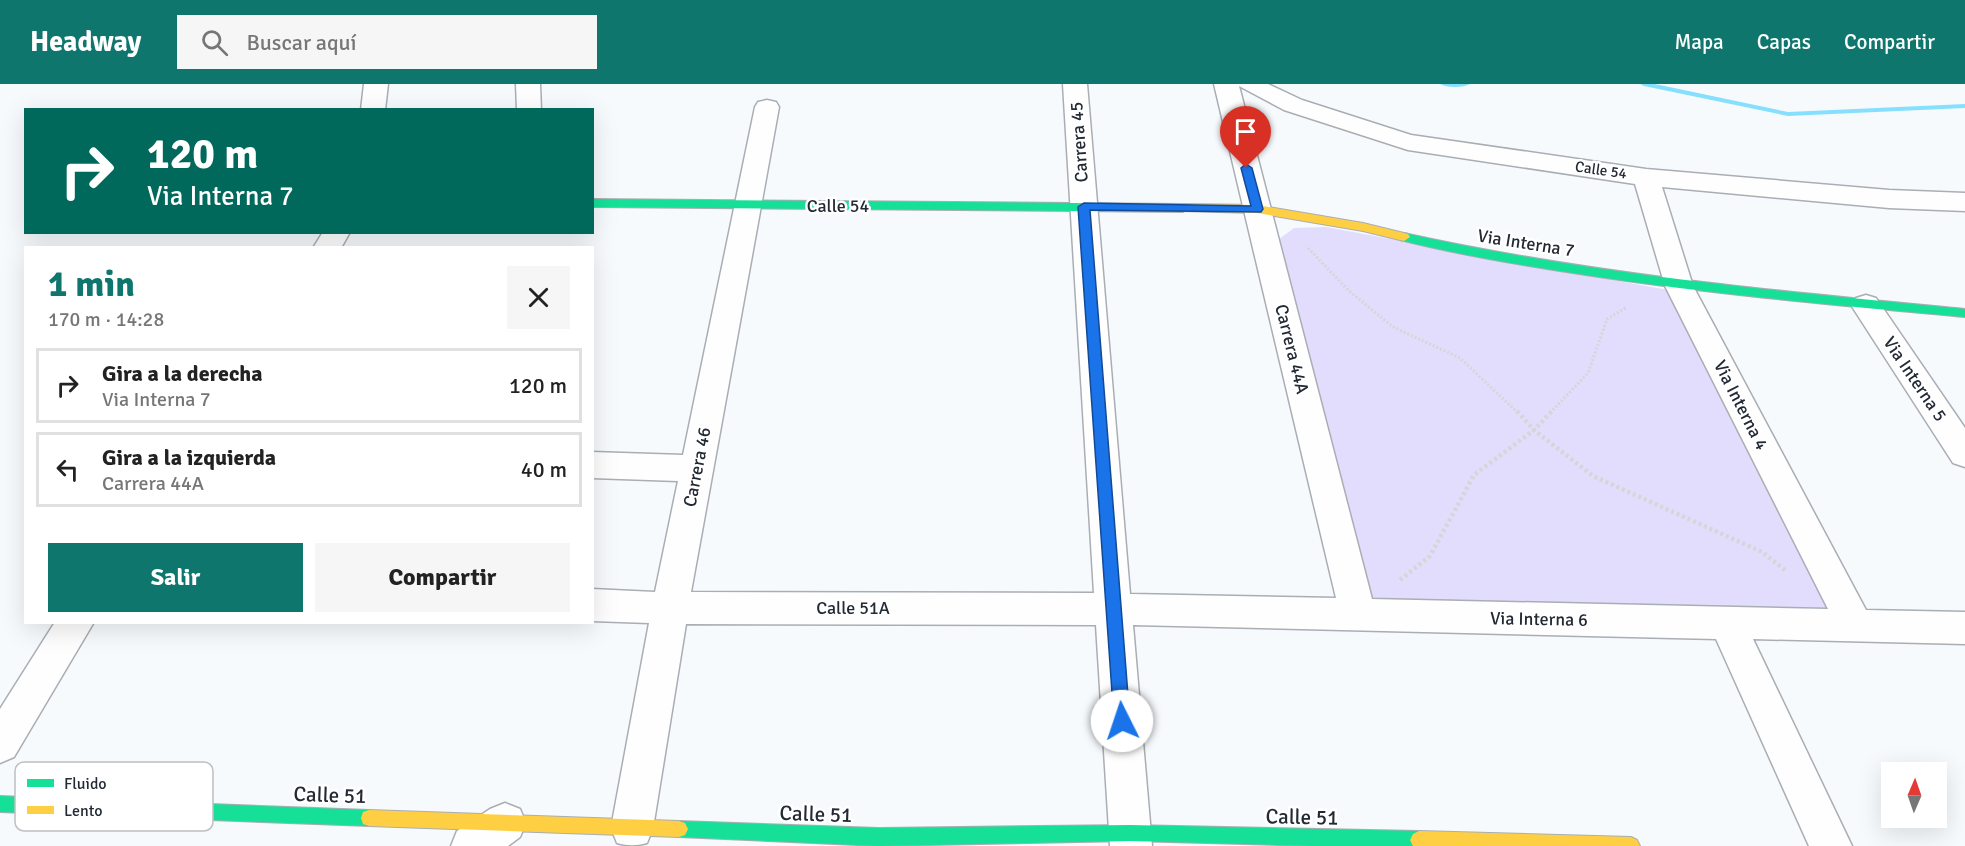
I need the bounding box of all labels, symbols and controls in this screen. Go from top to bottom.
search box [177,15,597,69]
text: Headway [30,25,141,59]
icon: search [198,26,231,59]
text: Buscar aquí [246,29,356,56]
text: Mapa [1674,29,1724,55]
text: Capas [1757,29,1811,55]
text: Compartir [1844,29,1935,55]
street label: Carrera 45 [1065,101,1093,183]
pin [1220,106,1271,168]
icon: arrive [1229,115,1262,148]
text: 120 m [147,129,258,180]
icon: right [48,132,126,210]
street label: Calle 54 [1574,157,1628,183]
text: Via Interna 7 [147,180,294,213]
street label: Calle 54 [807,195,870,217]
street label: Via Interna 7 [1476,224,1576,262]
text: 1 min [48,262,135,307]
button: close [507,266,570,329]
street label: Carrera 44A [1270,302,1314,396]
text: 170 m · 14:28 [48,307,164,332]
street label: Via Interna 5 [1879,332,1951,426]
street label: Via Interna 4 [1709,356,1773,454]
text: Gira a la derecha [102,360,263,387]
icon: right [51,369,84,402]
text: 120 m [509,372,567,399]
text: Via Interna 7 [102,387,211,412]
street label: Carrera 46 [678,425,716,509]
text: Gira a la izquierda [102,444,276,471]
icon: left [51,453,84,486]
text: 40 m [521,456,567,483]
text: Carrera 44A [102,471,204,496]
button: Salir [48,543,303,612]
button: Compartir [315,543,570,612]
street label: Calle 51A [816,597,890,619]
street label: Via Interna 6 [1490,607,1588,631]
position arrow [1090,689,1154,753]
legend [15,762,213,831]
north arrow [1881,762,1947,828]
map controls [1881,762,1947,828]
text: Fluido [64,774,107,794]
street label: Calle 51 [293,781,367,809]
street label: Calle 51 [779,800,853,828]
text: Lento [64,801,102,821]
street label: Calle 51 [1265,803,1339,831]

